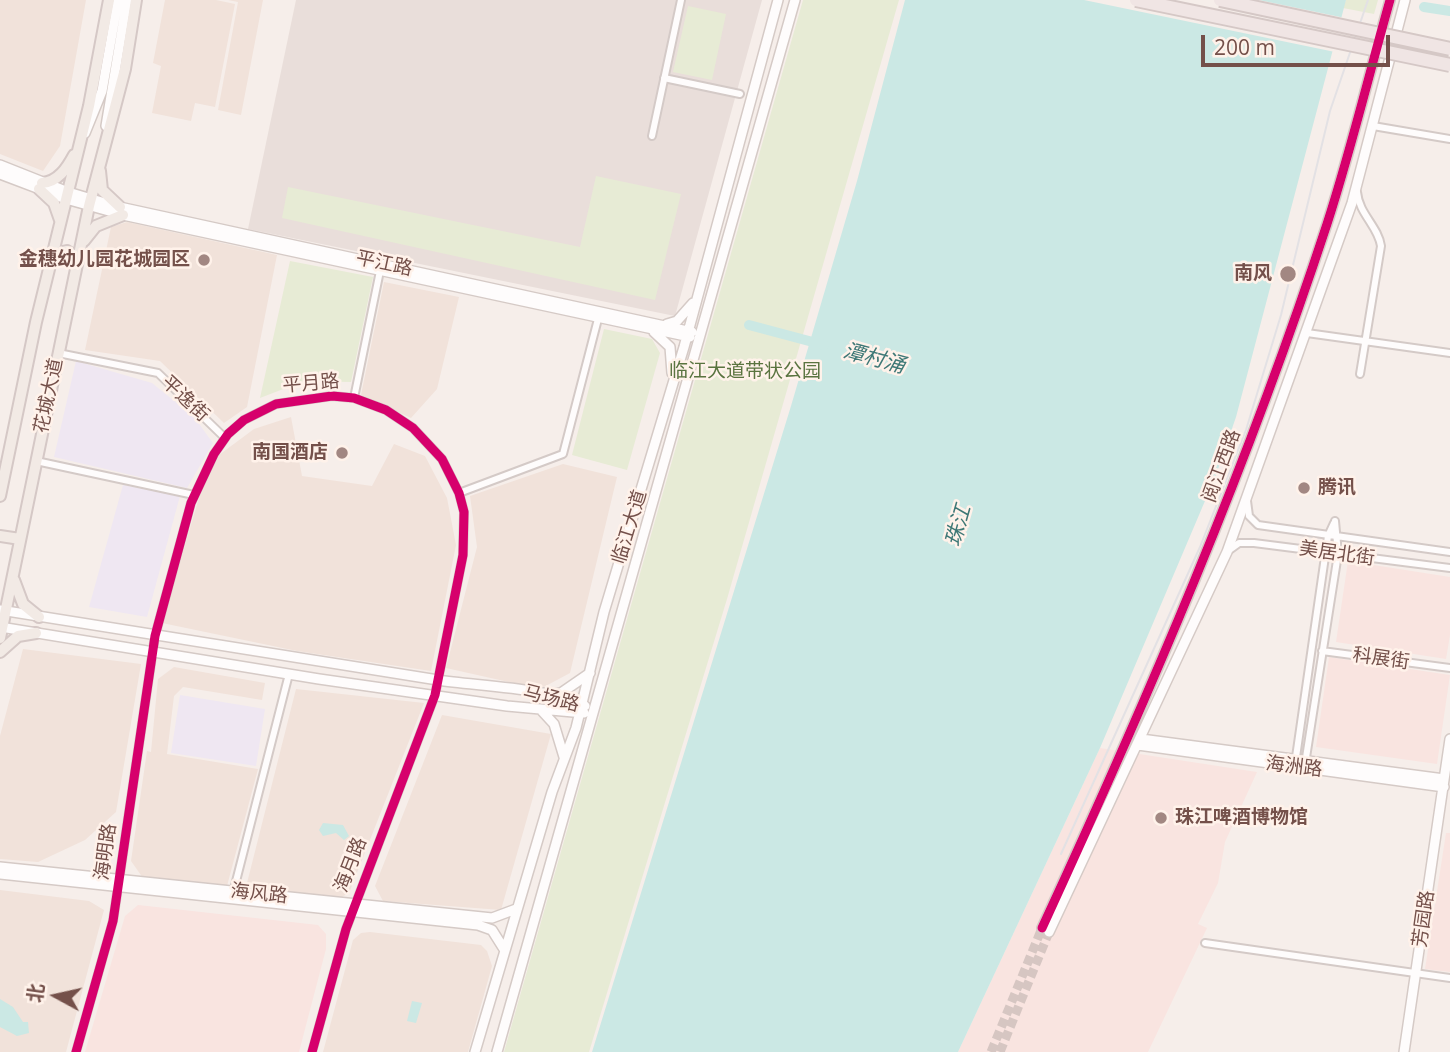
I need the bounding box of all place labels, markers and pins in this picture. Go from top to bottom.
place label: 金穗幼儿园花城园区 [19,249,190,271]
marker: 金穗幼儿园花城园区 [196,252,212,268]
place label: 南风 [1234,263,1272,285]
marker: 南风 [1278,264,1298,284]
place label: 南国酒店 [252,442,328,464]
marker: 南国酒店 [334,445,350,461]
place label: 腾讯 [1318,477,1356,499]
marker: 腾讯 [1296,480,1312,496]
place label: 珠江啤酒博物馆 [1175,807,1308,829]
marker: 珠江啤酒博物馆 [1153,810,1169,826]

